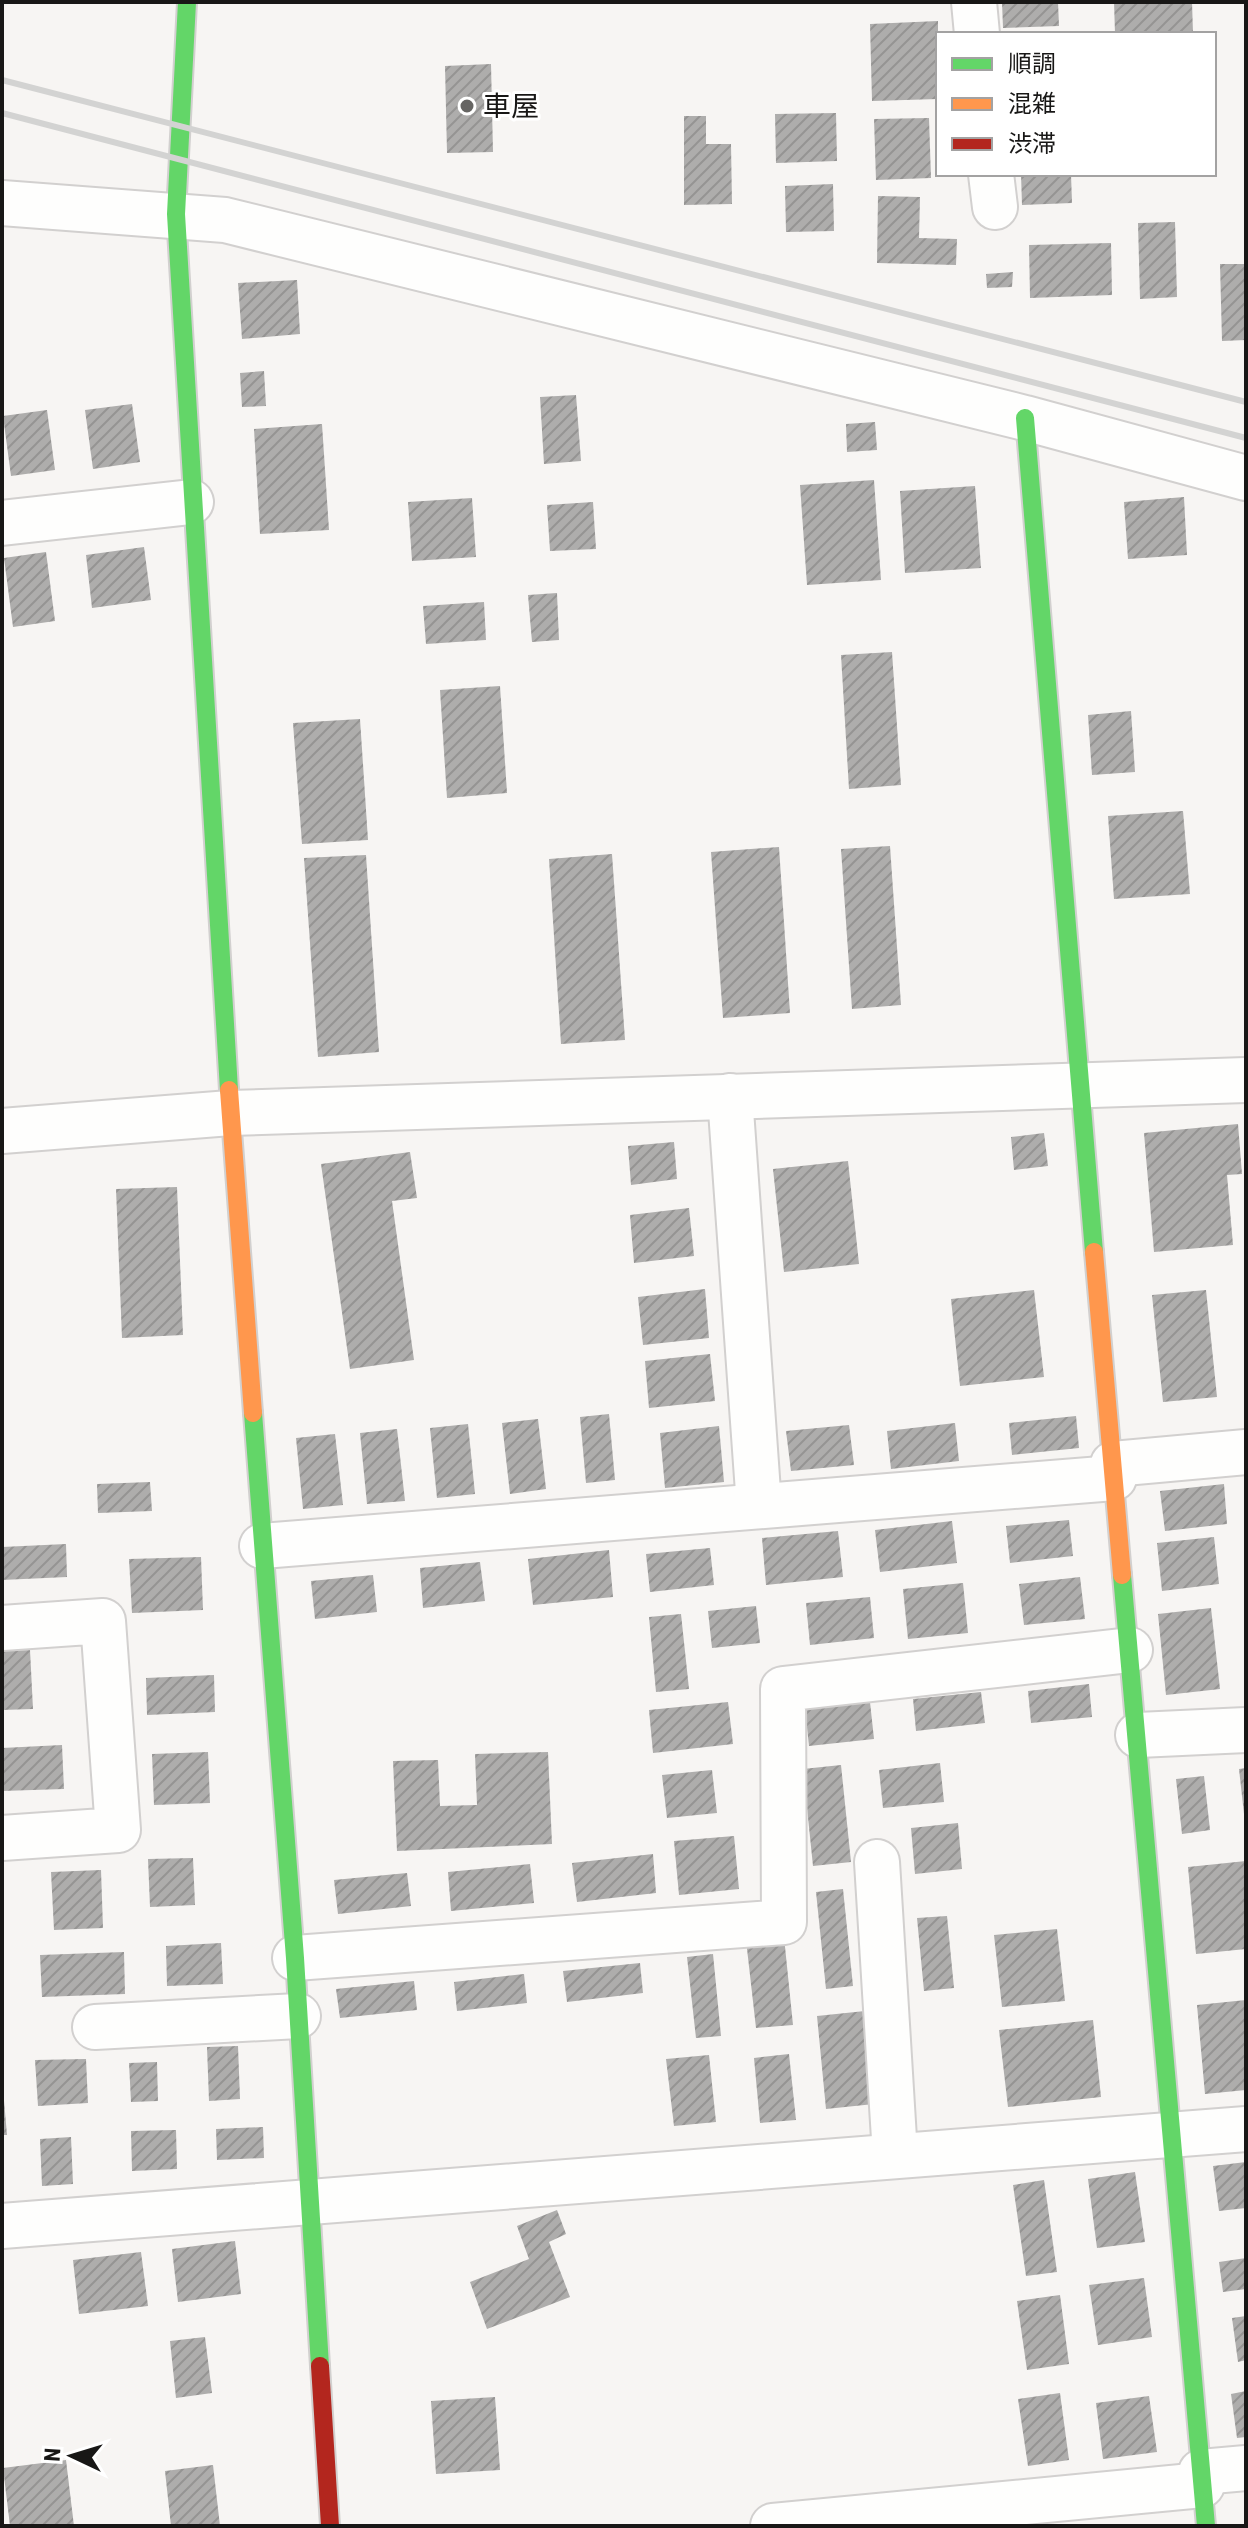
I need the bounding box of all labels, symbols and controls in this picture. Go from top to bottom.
legend [936,32,1216,176]
text: 順調 [1008,50,1056,78]
place label: 車屋 [483,90,539,123]
text: 混雑 [1008,90,1056,118]
marker: 車屋 [458,97,476,115]
text: 渋滞 [1008,130,1056,158]
north arrow [32,2416,112,2496]
text: N [40,2447,65,2462]

